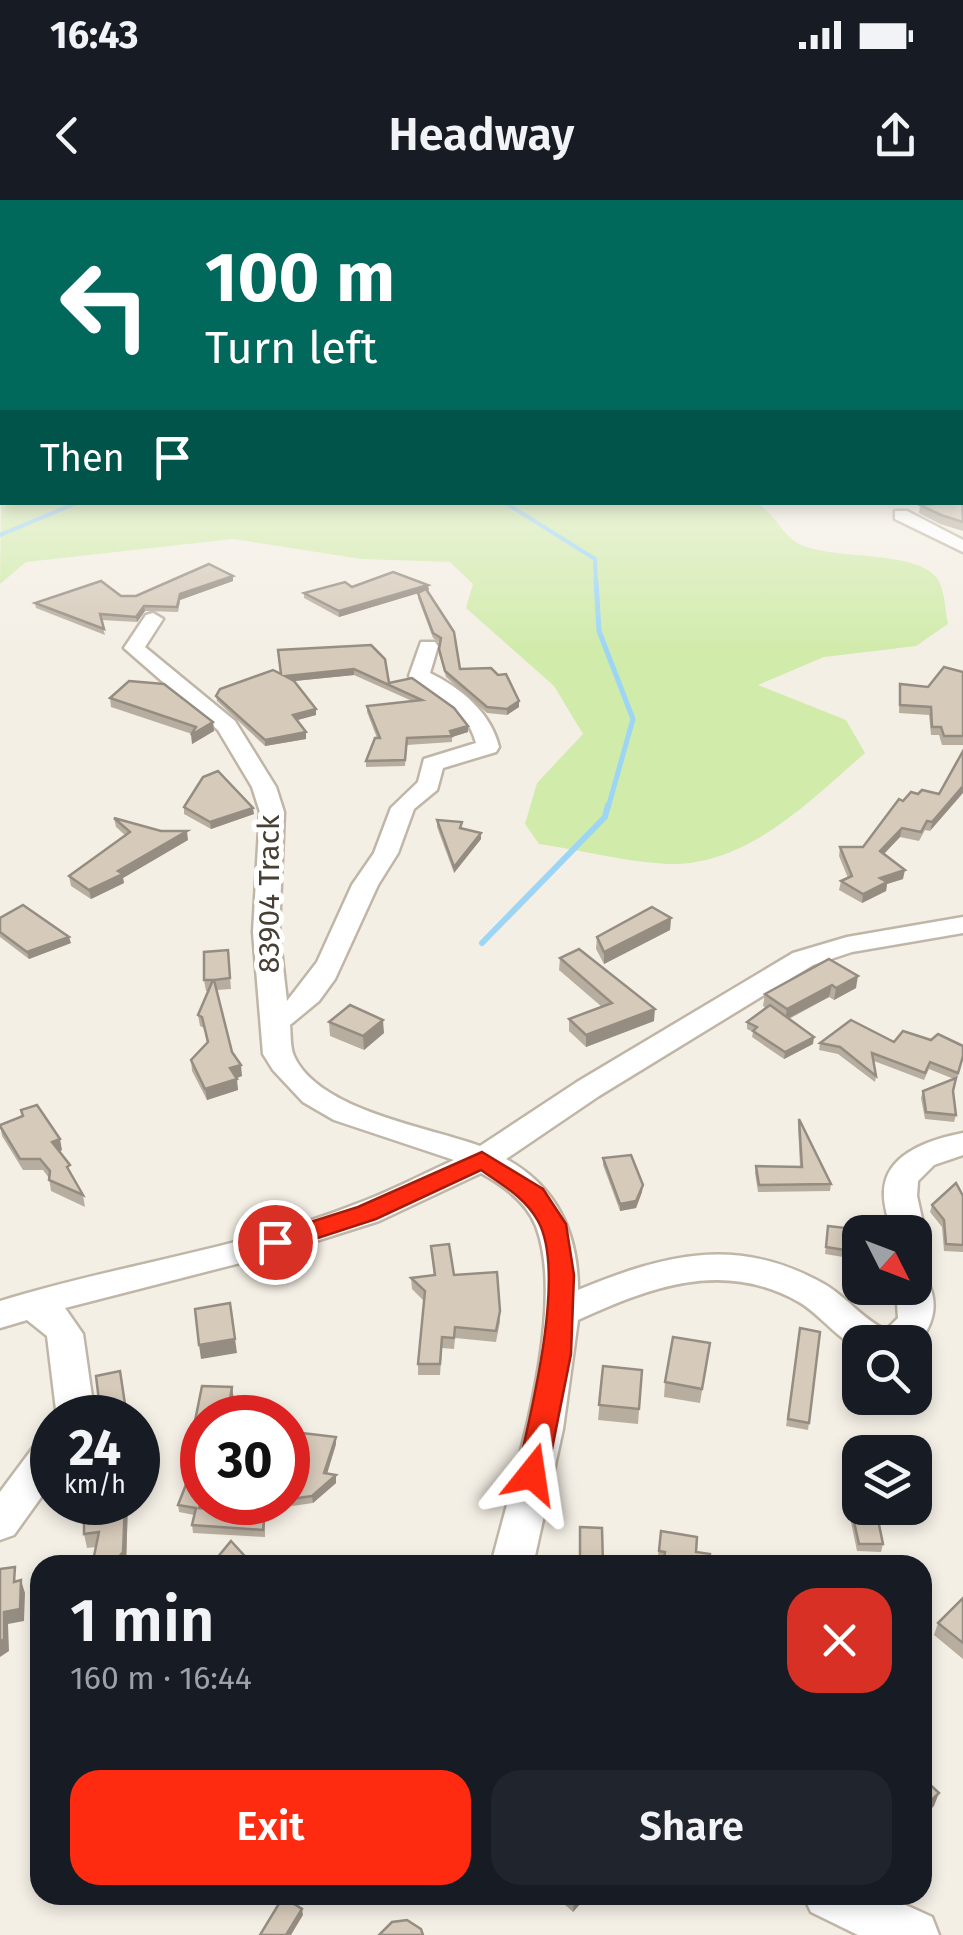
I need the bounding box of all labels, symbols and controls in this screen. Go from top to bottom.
text: 16:43 [50,12,139,58]
icon: back [40,108,95,163]
text: Headway [389,108,574,162]
icon: share [868,108,923,163]
text: 100 m [205,236,395,320]
icon: left [40,240,170,370]
text: Turn left [205,321,377,375]
icon: arrive [145,430,200,485]
text: Then [40,435,125,481]
street label: 83904 Track [251,814,287,973]
pin [233,1200,318,1285]
icon: arrive [248,1215,303,1270]
north arrow [842,1215,932,1305]
map controls [842,1215,932,1525]
button: search [842,1325,932,1415]
speed limit sign: 30 [180,1395,310,1525]
text: 24 [69,1418,121,1478]
position arrow [480,1422,584,1526]
button: layers [842,1435,932,1525]
text: km/h [64,1470,126,1500]
text: 1 min [70,1585,215,1657]
button: close [787,1588,892,1693]
text: 160 m · 16:44 [70,1659,252,1697]
button: Exit [70,1770,471,1885]
button: Share [491,1770,892,1885]

